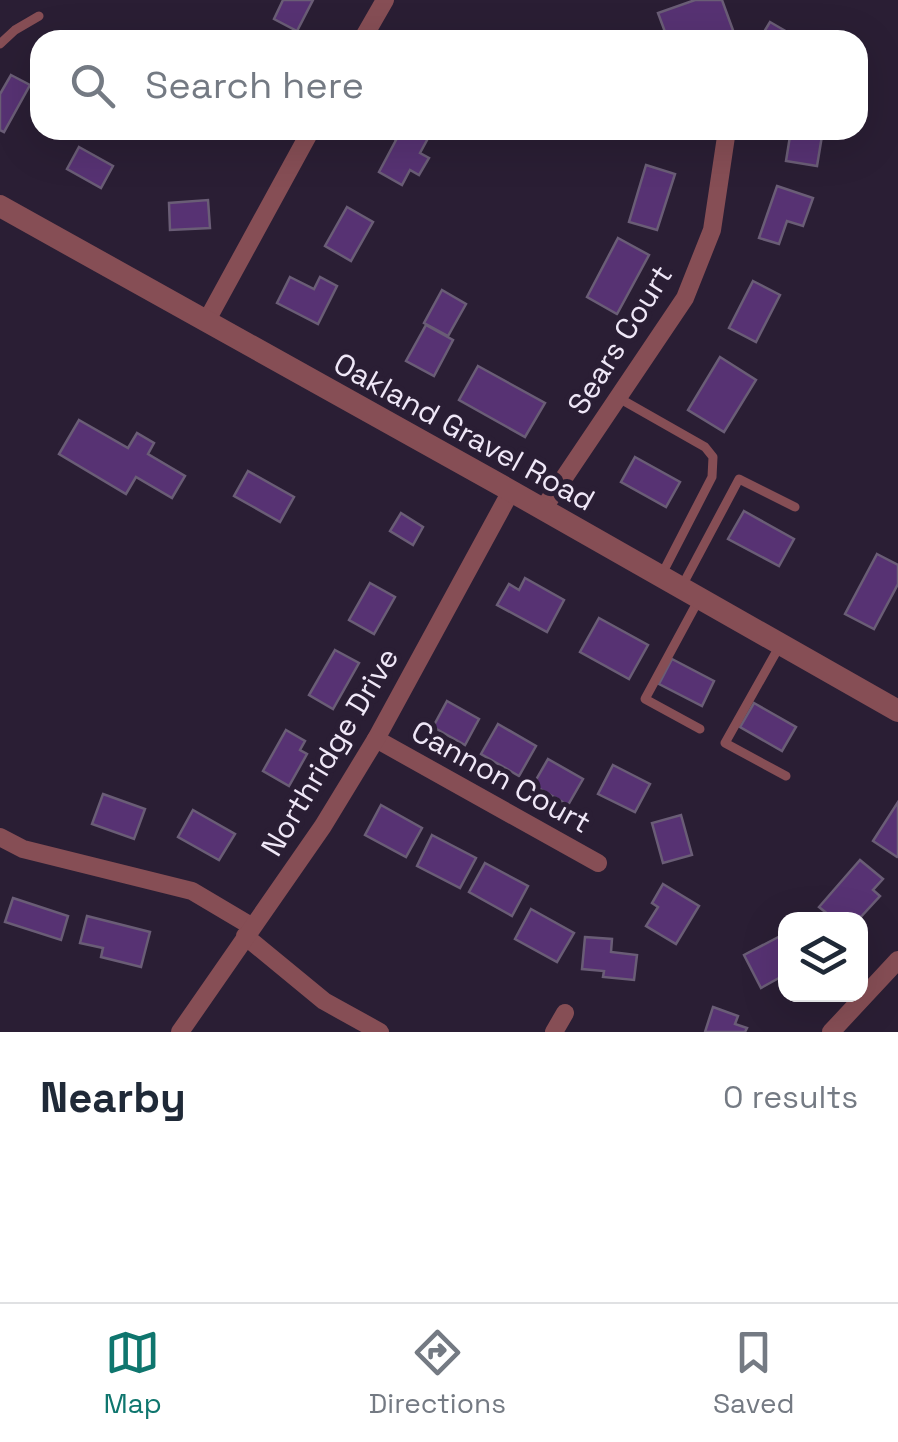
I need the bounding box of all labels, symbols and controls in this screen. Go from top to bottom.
search box [30,30,868,140]
icon: search [65,58,120,113]
text: Search here [145,61,364,109]
street label: Sears Court [558,258,681,422]
street label: Oakland Gravel Road [327,344,602,520]
street label: Northridge Drive [252,640,407,863]
street label: Cannon Court [405,711,598,842]
map controls [778,912,868,1002]
button: layers [778,912,868,1002]
text: Nearby [40,1071,186,1124]
text: 0 results [723,1077,858,1117]
tab: Map [103,1325,162,1421]
tab: Directions [369,1325,506,1421]
tab: Saved [713,1325,795,1421]

